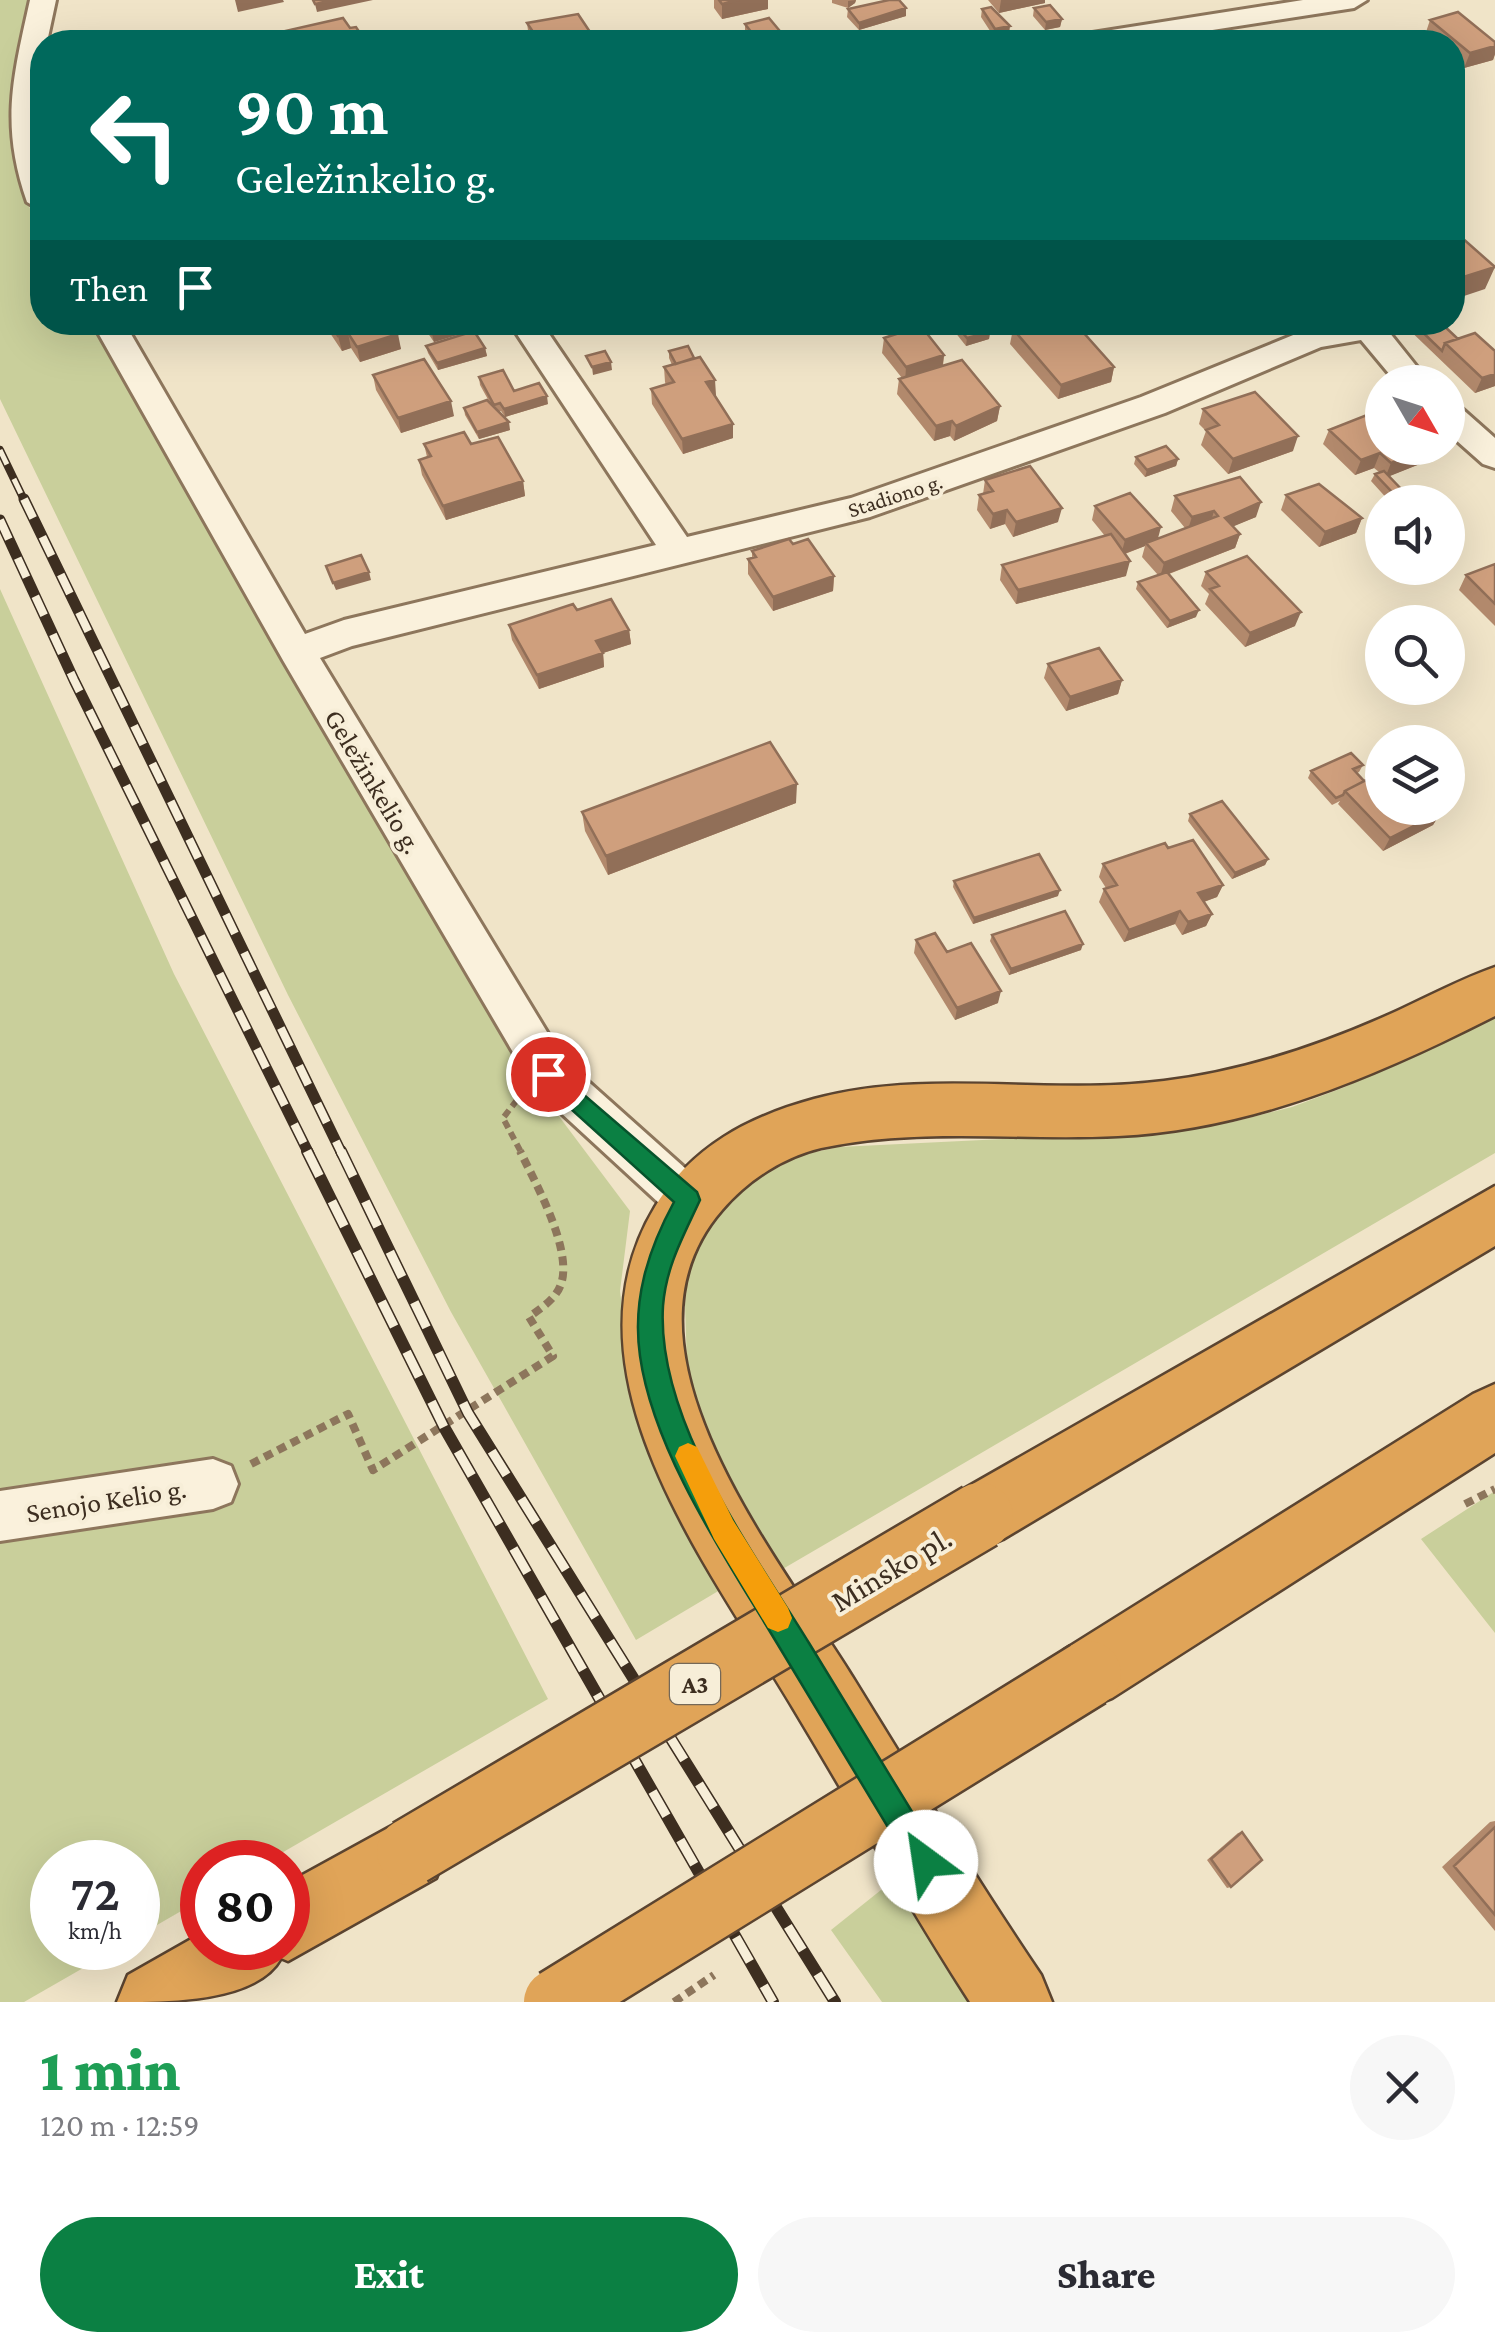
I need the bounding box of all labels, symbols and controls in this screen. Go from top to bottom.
icon: left [70,70,200,200]
text: 90 m [235,71,388,149]
text: Geležinkelio g. [235,153,497,203]
icon: arrive [168,260,223,315]
text: Then [70,267,148,309]
north arrow [1365,365,1465,465]
map controls [1365,365,1465,825]
street label: Stadiono g. [845,468,946,523]
button: sound [1365,485,1465,585]
button: search [1365,605,1465,705]
street label: Geležinkelio g. [318,704,429,859]
button: layers [1365,725,1465,825]
pin [506,1032,591,1117]
icon: arrive [521,1047,576,1102]
street label: Senojo Kelio g. [24,1473,188,1528]
street label: Minsko pl. [824,1519,958,1619]
road number: A3 [670,1664,720,1704]
position arrow [874,1810,978,1914]
speed limit sign: 80 [180,1840,310,1970]
text: 72 [70,1865,120,1921]
text: km/h [68,1917,122,1944]
button: close [1350,2035,1455,2140]
text: 1 min [40,2036,180,2103]
text: 120 m · 12:59 [40,2107,199,2143]
button: Exit [40,2217,738,2332]
button: Share [758,2217,1455,2332]

